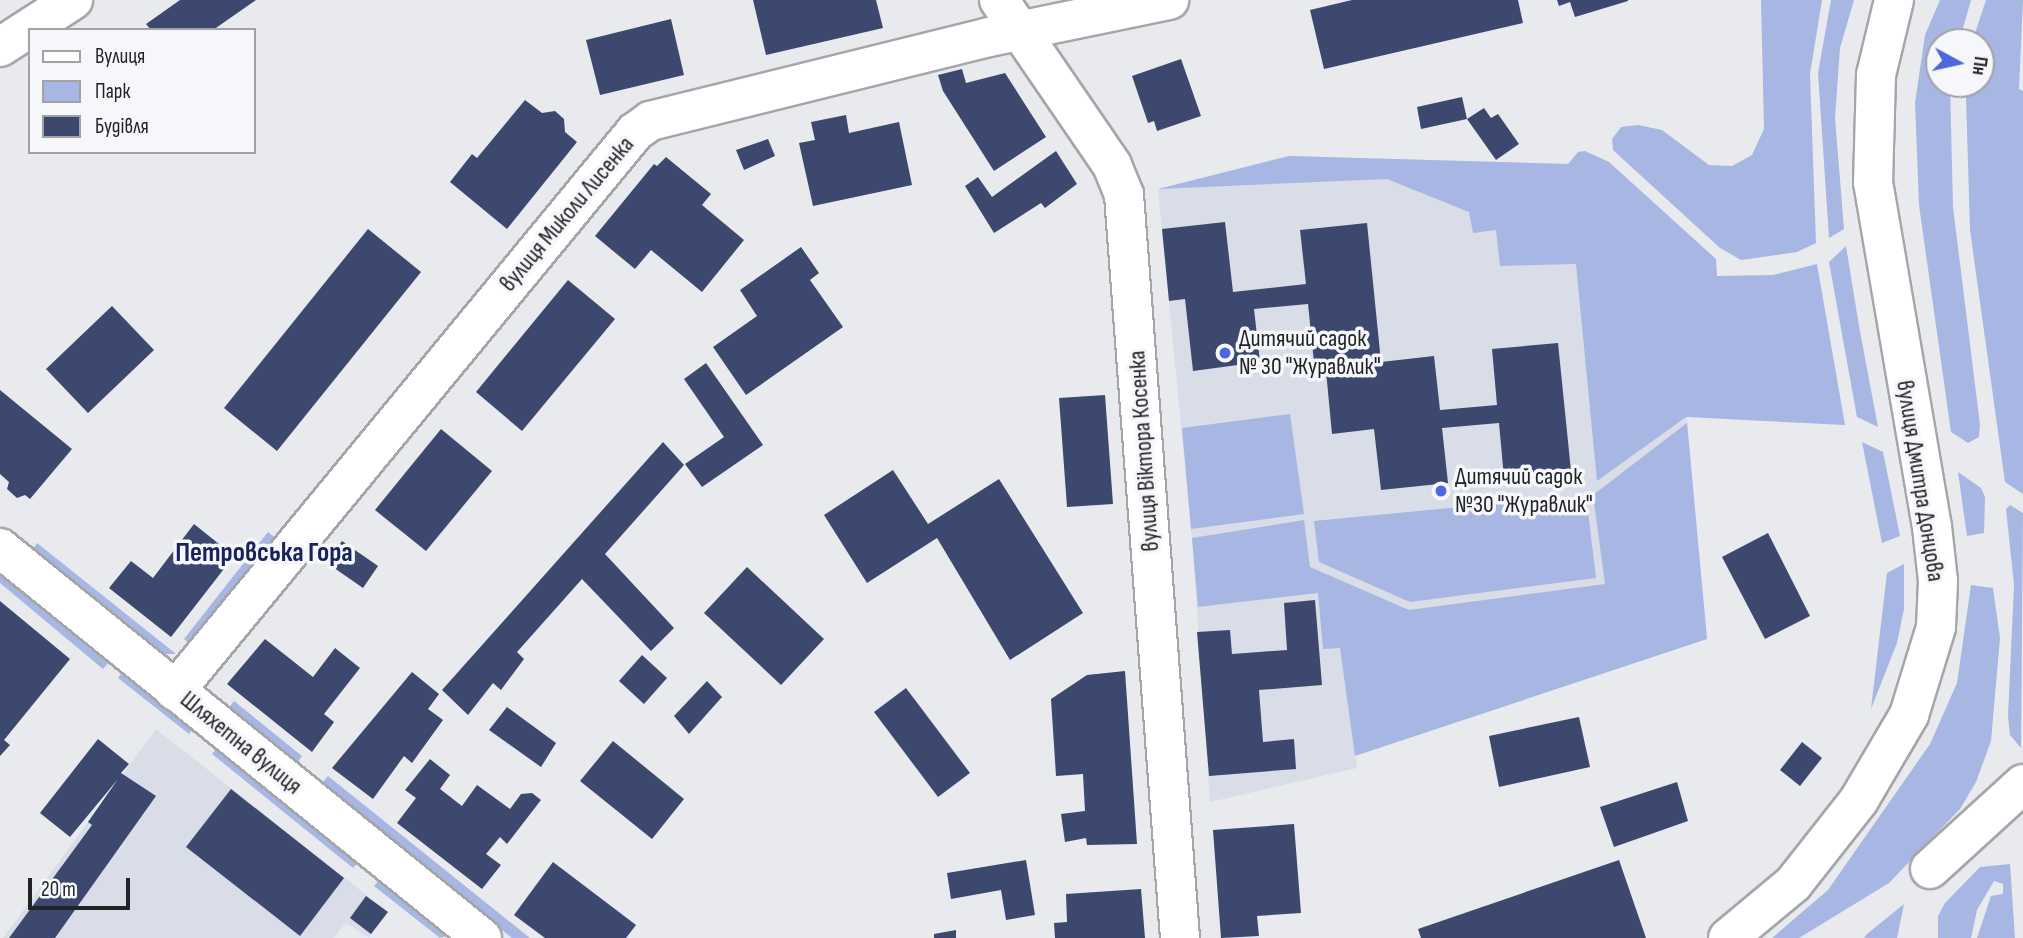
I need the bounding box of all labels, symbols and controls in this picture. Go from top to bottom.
legend [28,28,256,154]
north arrow [1925,28,1995,98]
text: Вулиця [95,44,145,69]
text: Пн [1967,55,1992,76]
text: Парк [95,79,130,104]
text: Будівля [95,114,149,139]
street label: вулиця Миколи Лисенка [494,131,640,297]
place label: Дитячий садок № 30 "Журавлик" [1239,325,1381,381]
marker: Дитячий садок № 30 "Журавлик" [1217,345,1233,361]
street label: вулиця Віктора Косенка [1123,350,1165,552]
street label: вулиця Дмитра Донцова [1890,378,1950,584]
place label: Дитячий садок №30 "Журавлик" [1455,463,1593,519]
marker: Дитячий садок №30 "Журавлик" [1433,483,1449,499]
district label: Петровська Гора [175,536,353,570]
street label: Шляхетна вулиця [174,685,308,801]
scale bar [32,864,133,908]
text: 20 m [41,877,76,902]

